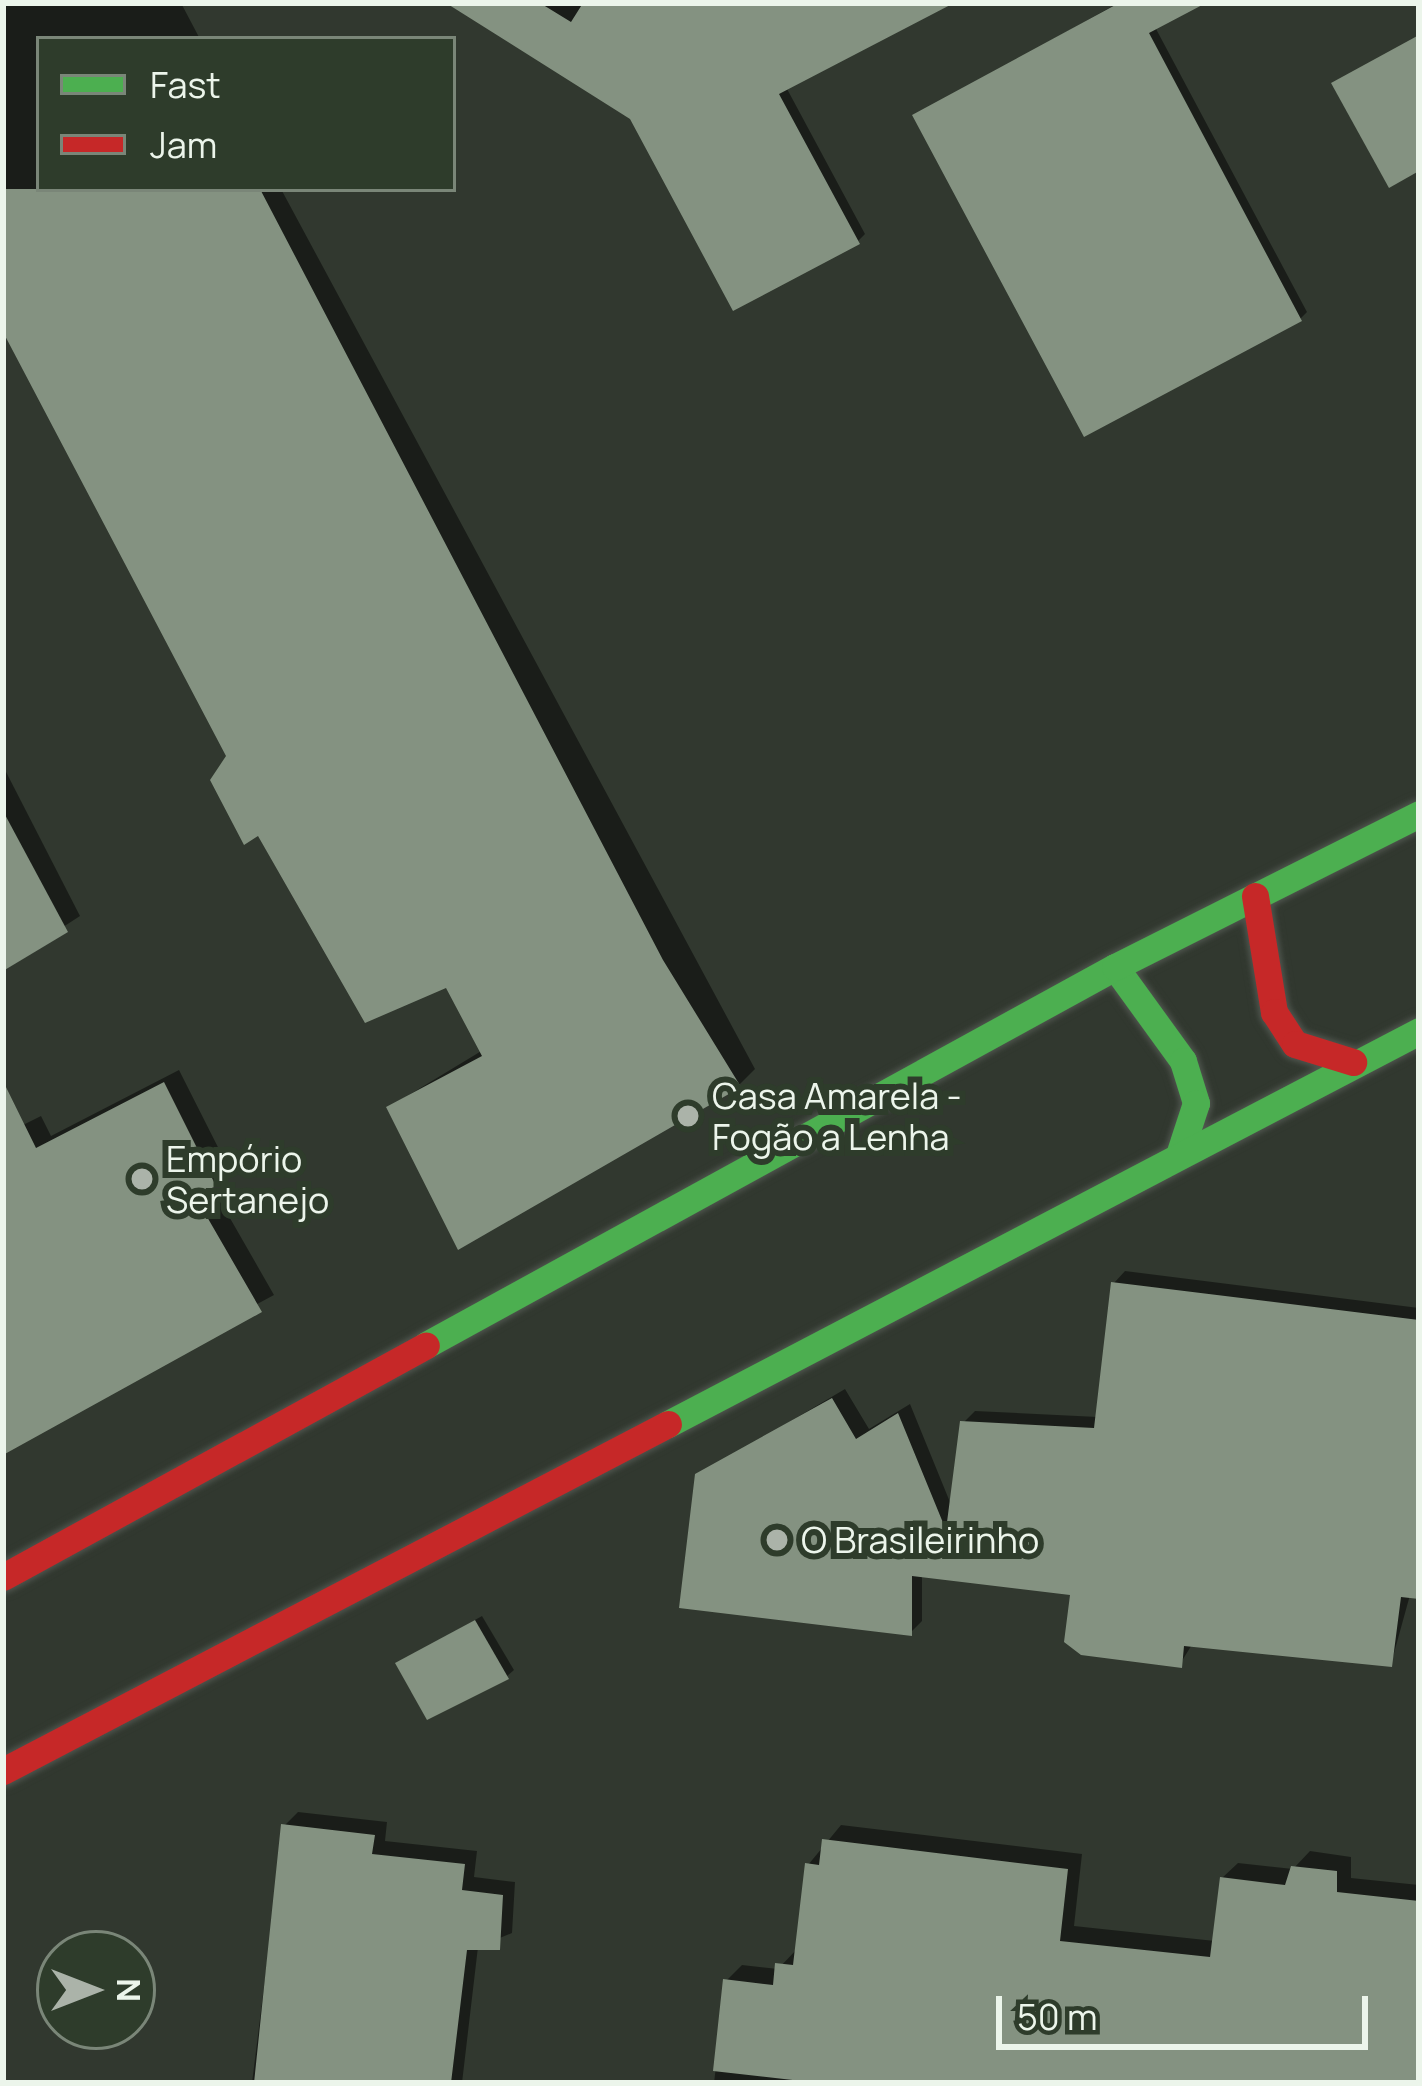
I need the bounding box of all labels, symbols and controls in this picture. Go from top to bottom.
legend [36,36,456,192]
text: Fast [150,60,221,109]
text: Jam [150,120,217,169]
place label: Casa Amarela - Fogão a Lenha [712,1073,962,1158]
marker: Casa Amarela - Fogão a Lenha [675,1103,701,1129]
place label: Empório Sertanejo [166,1136,329,1221]
marker: Empório Sertanejo [129,1166,155,1192]
place label: O Brasileirinho [801,1518,1039,1562]
marker: O Brasileirinho [764,1527,790,1553]
north arrow [36,1930,156,2050]
scale bar [1002,1972,1374,2046]
text: N [107,1978,152,2002]
text: 50 m [1017,1992,1097,2041]

